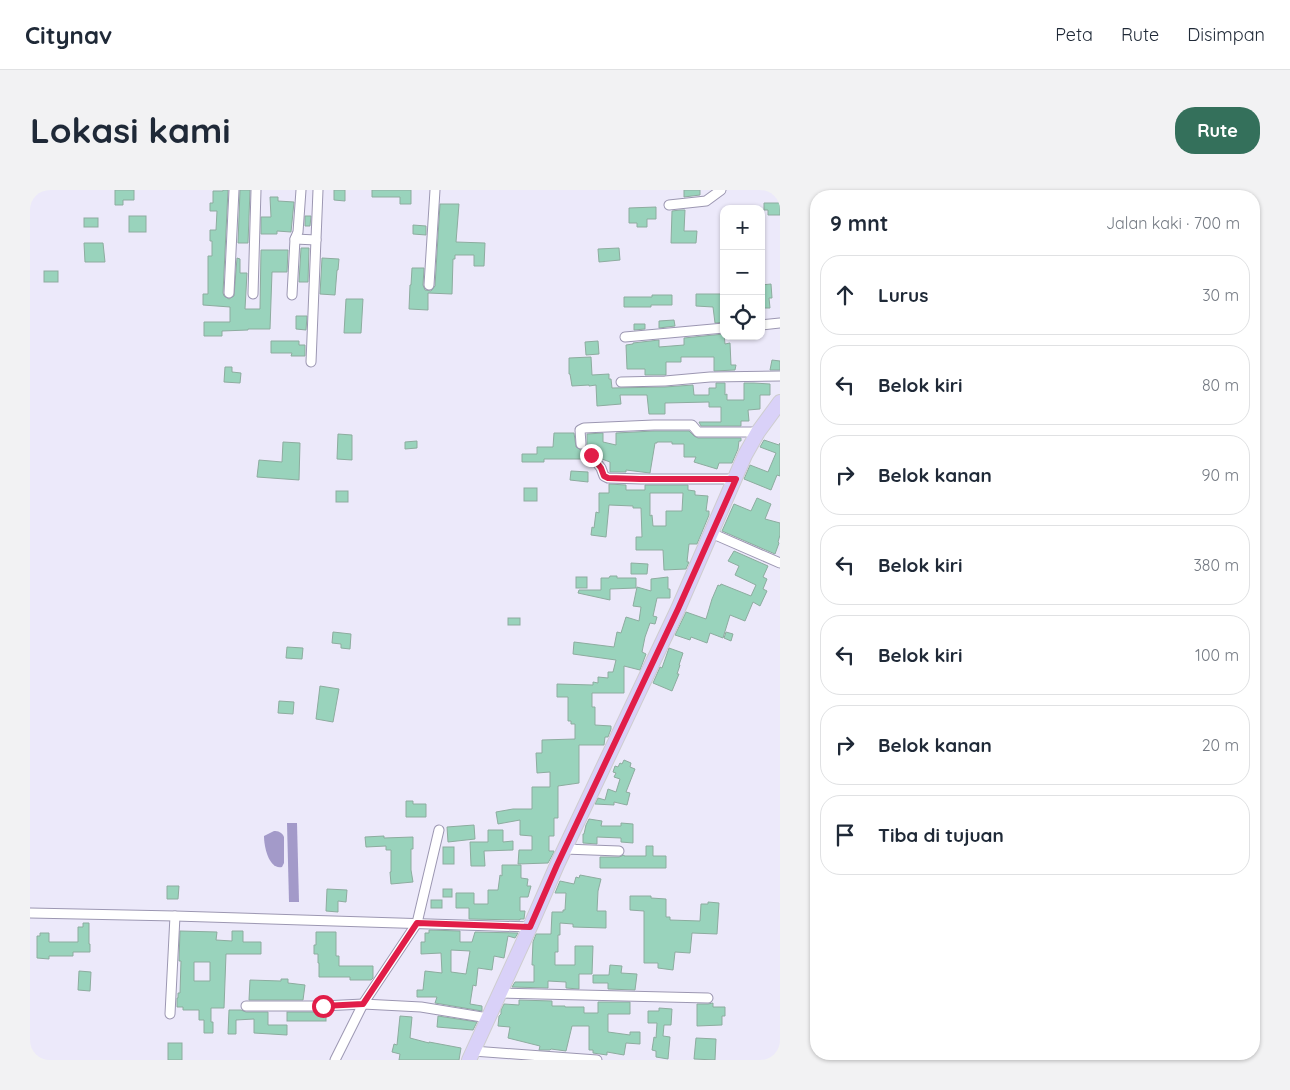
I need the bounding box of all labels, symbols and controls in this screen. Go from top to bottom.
text: Citynav [25,20,112,50]
text: Peta [1055,23,1093,46]
text: Rute [1121,23,1159,46]
text: Disimpan [1187,23,1265,46]
button: Rute [1175,107,1260,154]
text: Lokasi kami [30,108,230,152]
map controls [720,205,765,340]
button: + [720,205,765,250]
text: 9 mnt [830,210,888,236]
text: Jalan kaki · 700 m [1106,213,1240,233]
button: − [720,250,765,295]
icon: ahead [831,281,859,309]
text: Lurus [878,283,928,307]
text: 30 m [1202,285,1239,305]
button: locate [720,295,765,340]
icon: left [831,371,859,399]
text: Belok kiri [878,373,963,397]
text: 80 m [1202,375,1239,395]
route end [580,444,603,467]
icon: right [831,461,859,489]
text: Belok kanan [878,463,992,487]
text: 90 m [1202,465,1239,485]
icon: left [831,551,859,579]
text: Belok kiri [878,553,963,577]
text: 380 m [1193,555,1239,575]
icon: left [831,641,859,669]
text: Belok kiri [878,643,963,667]
text: 100 m [1195,645,1239,665]
icon: right [831,731,859,759]
text: Belok kanan [878,733,992,757]
text: 20 m [1202,735,1239,755]
icon: arrive [831,821,859,849]
text: Tiba di tujuan [878,823,1004,847]
route start [312,995,335,1018]

